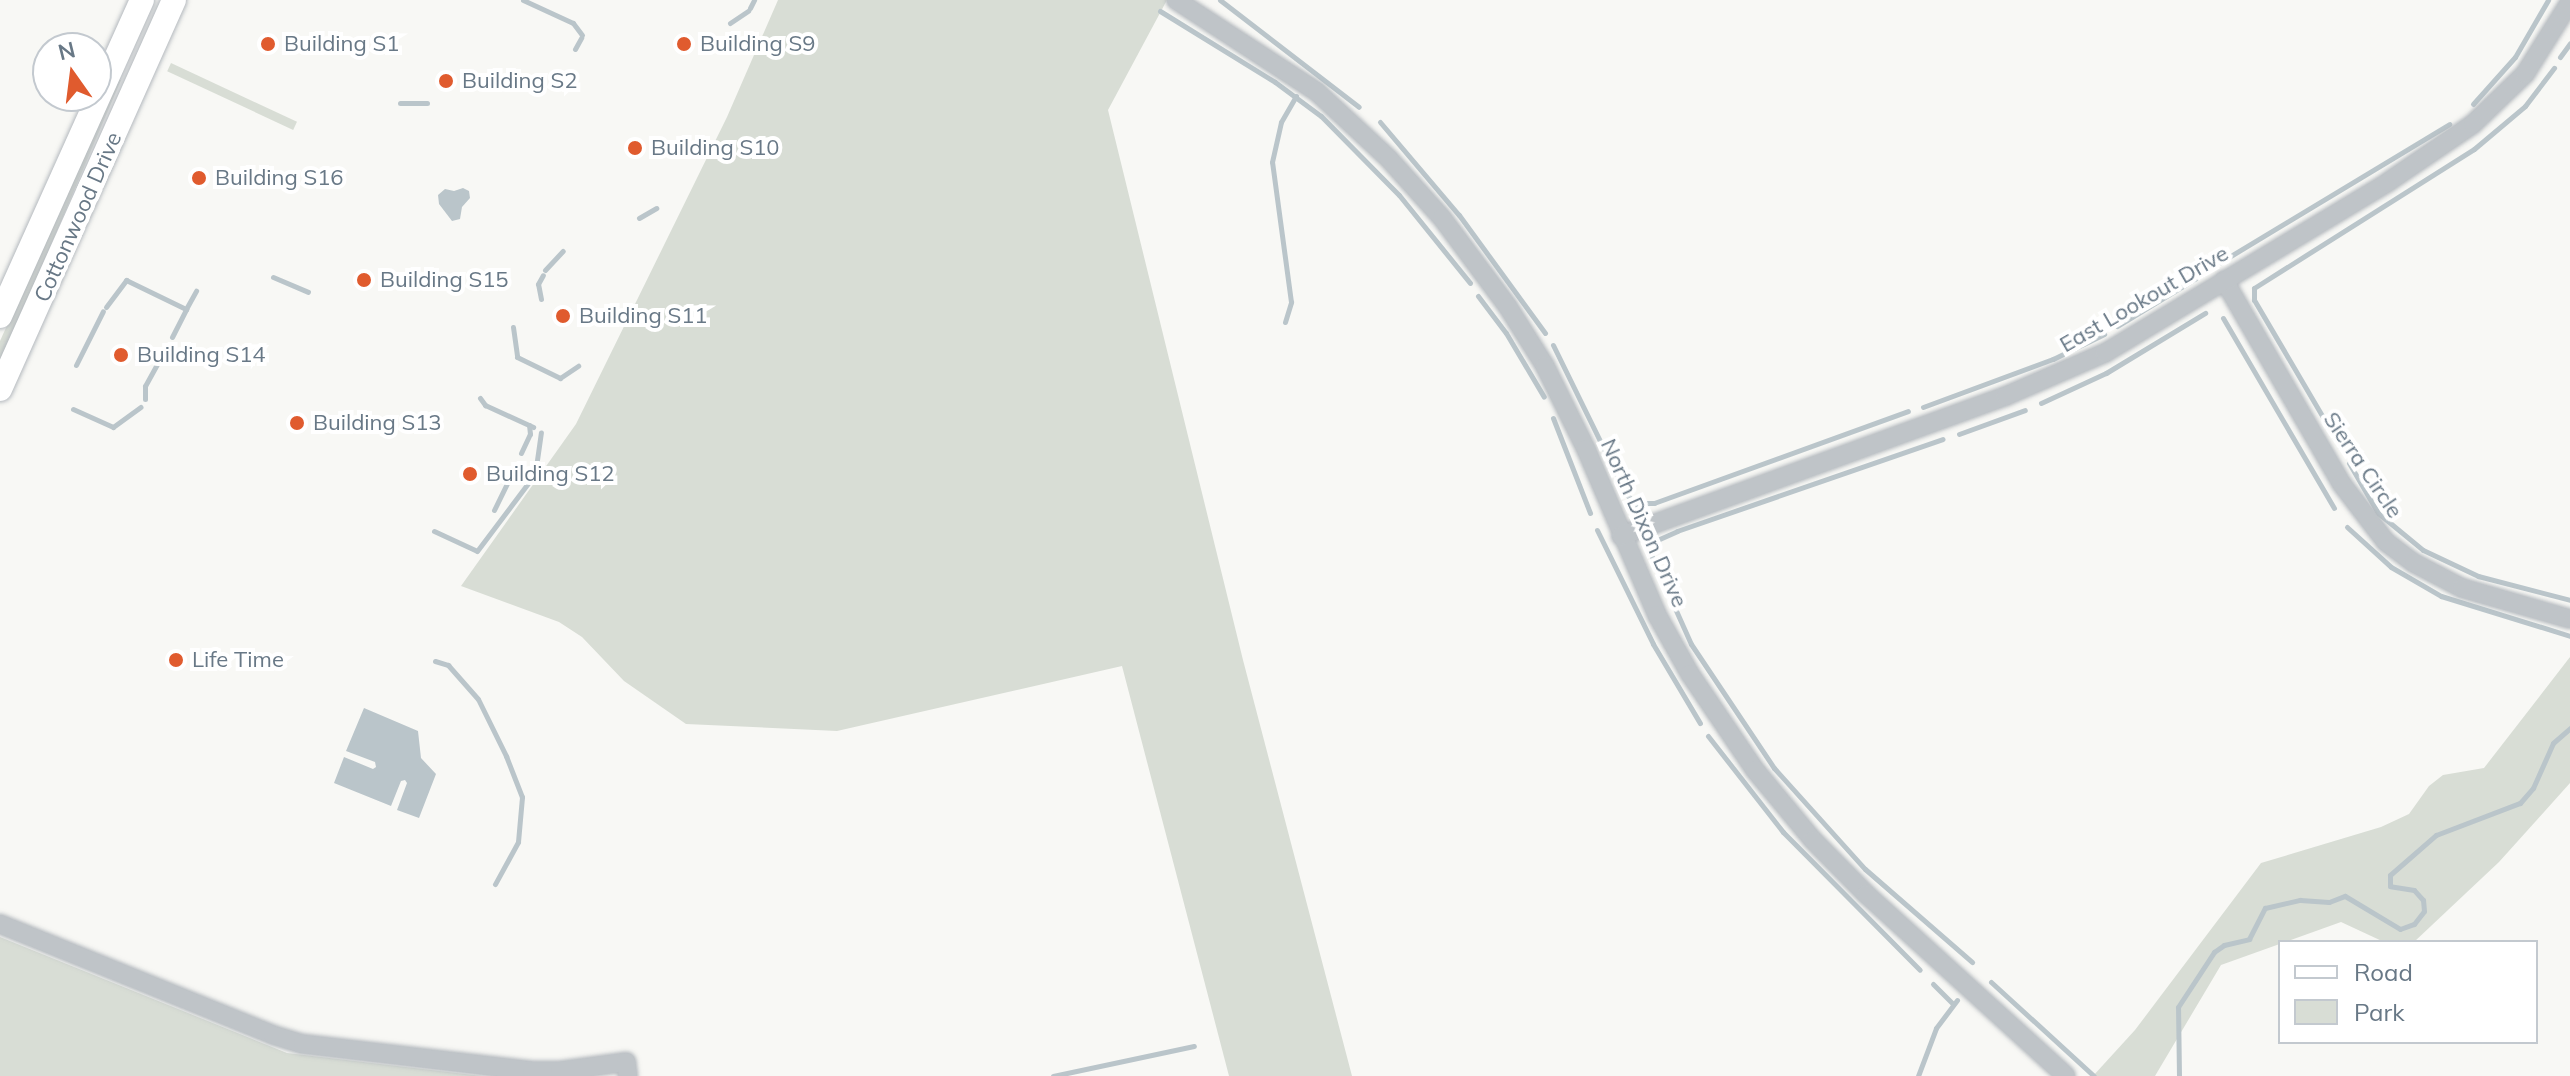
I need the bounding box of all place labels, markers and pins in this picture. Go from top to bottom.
place label: Building S1 [284,31,399,57]
place label: Building S9 [700,31,815,57]
marker: Building S1 [259,35,277,53]
marker: Building S9 [675,35,693,53]
place label: Building S2 [462,68,577,94]
marker: Building S2 [437,72,455,90]
place label: Building S10 [651,135,780,161]
marker: Building S10 [626,139,644,157]
place label: Building S16 [215,165,344,191]
marker: Building S16 [190,169,208,187]
place label: Building S15 [380,267,509,293]
marker: Building S15 [355,271,373,289]
place label: Building S11 [579,303,708,329]
marker: Building S11 [554,307,572,325]
place label: Building S14 [137,342,266,368]
marker: Building S14 [112,346,130,364]
place label: Building S13 [313,410,442,436]
marker: Building S13 [288,414,306,432]
place label: Building S12 [486,461,615,487]
marker: Building S12 [461,465,479,483]
place label: Life Time [192,647,284,673]
marker: Life Time [167,651,185,669]

